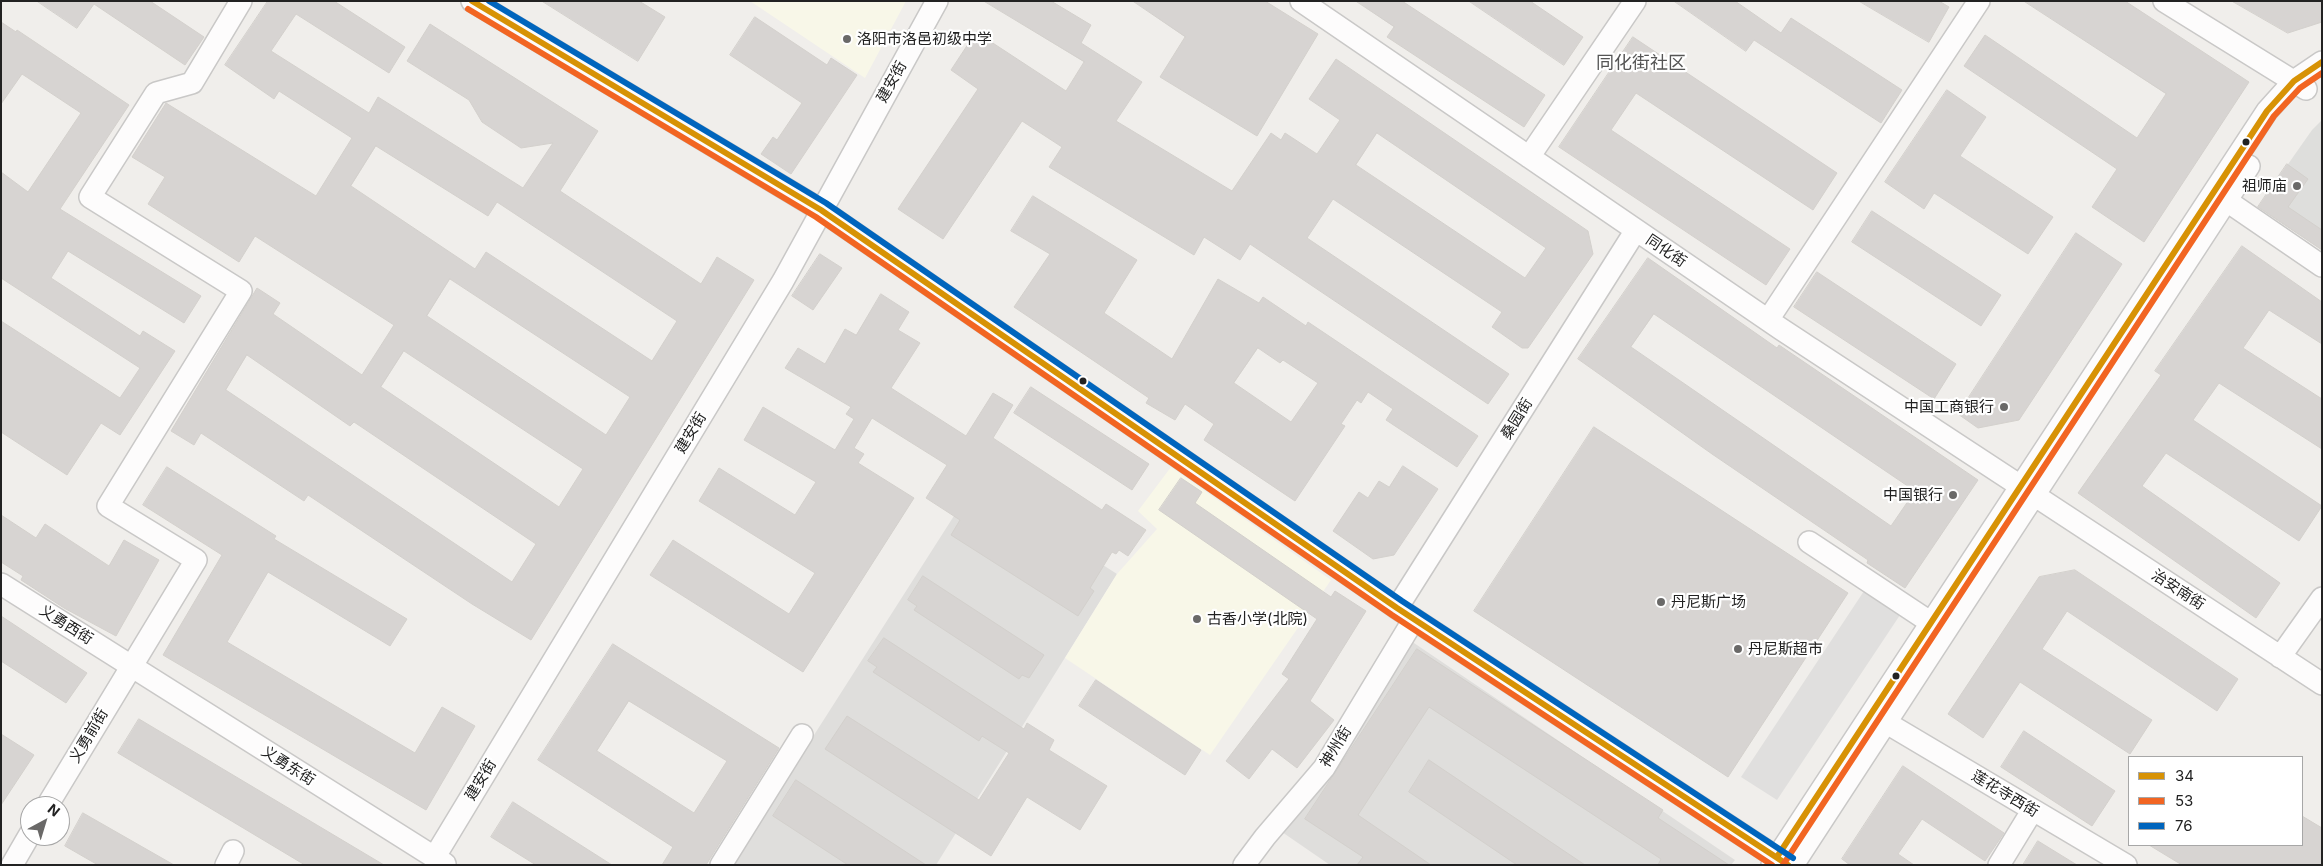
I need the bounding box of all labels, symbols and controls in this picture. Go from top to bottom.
place label: 洛阳市洛邑初级中学 [857,30,992,48]
marker: 洛阳市洛邑初级中学 [841,33,853,45]
district label: 同化街社区 [1596,53,1686,75]
street label: 建安街 [873,58,911,106]
unlabelled marker [2241,137,2251,147]
place label: 祖师庙 [2242,177,2287,195]
marker: 祖师庙 [2291,180,2303,192]
street label: 同化街 [1642,231,1690,271]
unlabelled marker [1078,376,1088,386]
street label: 桑园街 [1497,395,1537,443]
place label: 中国工商银行 [1904,398,1994,416]
marker: 中国工商银行 [1998,401,2010,413]
street label: 建安街 [672,409,710,457]
place label: 中国银行 [1883,486,1943,504]
marker: 中国银行 [1947,489,1959,501]
street label: 治安南街 [2148,566,2208,614]
place label: 丹尼斯广场 [1671,593,1746,611]
marker: 丹尼斯广场 [1655,596,1667,608]
street label: 义勇西街 [36,601,96,649]
place label: 古香小学(北院) [1207,610,1308,628]
marker: 古香小学(北院) [1191,613,1203,625]
place label: 丹尼斯超市 [1748,640,1823,658]
marker: 丹尼斯超市 [1732,643,1744,655]
unlabelled marker [1891,671,1901,681]
street label: 义勇前街 [66,706,112,766]
street label: 神州街 [1316,723,1356,771]
street label: 义勇东街 [258,742,318,790]
street label: 建安街 [462,756,500,804]
legend [2128,756,2303,846]
text: 34 [2175,766,2194,785]
street label: 莲花寺西街 [1968,767,2042,821]
text: 53 [2175,791,2193,810]
north arrow [20,796,70,846]
text: N [45,800,64,820]
text: 76 [2175,816,2193,835]

